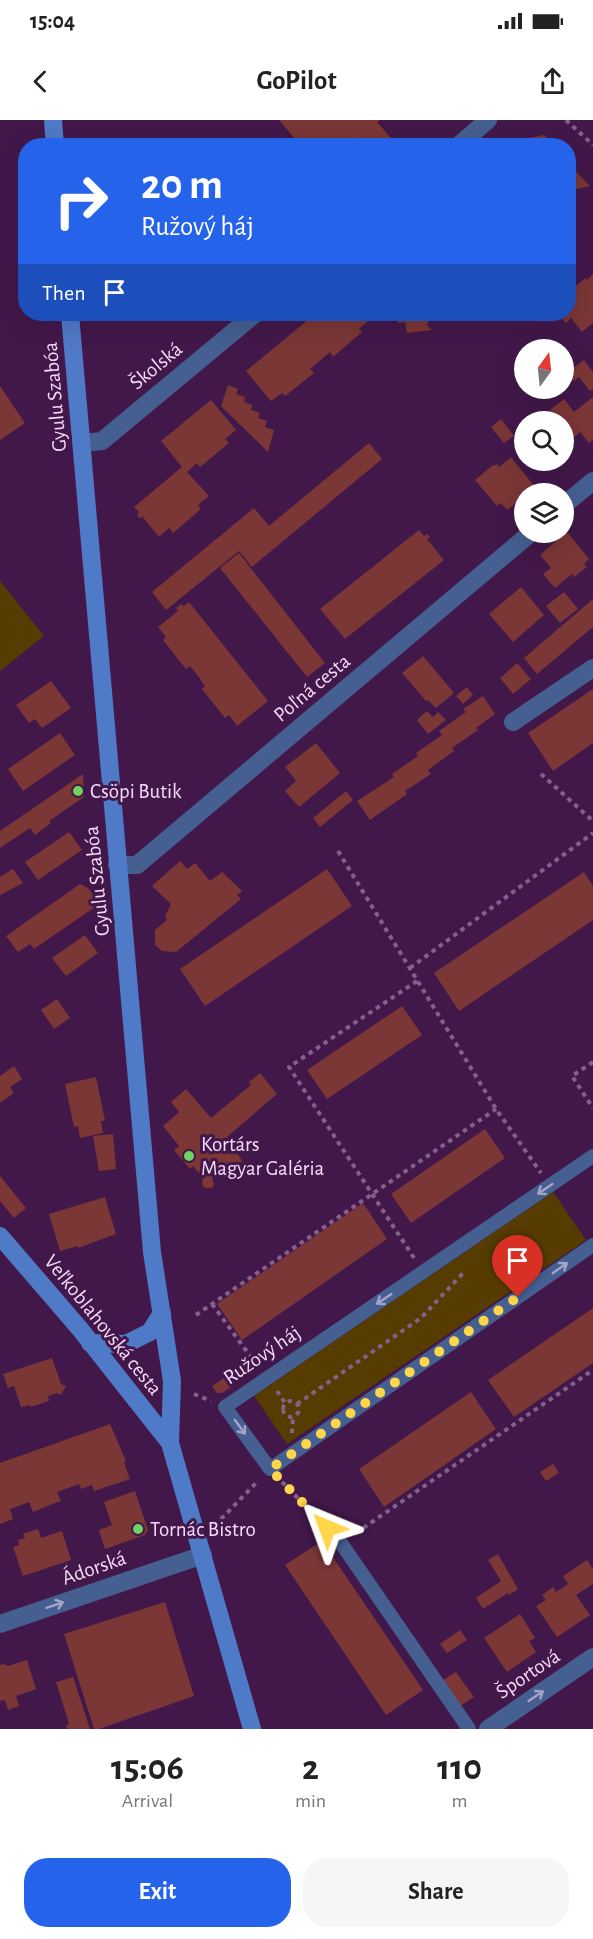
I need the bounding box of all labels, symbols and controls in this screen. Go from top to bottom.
text: 15:04 [30,10,75,32]
icon: back [24,65,57,98]
icon: share [536,65,569,98]
text: GoPilot [256,67,337,94]
icon: right [42,162,120,240]
text: 20 m [141,164,223,206]
text: Ružový háj [141,213,254,240]
icon: arrive [98,276,131,309]
text: Then [42,282,86,304]
street label: Školská [125,337,186,394]
north arrow [514,339,574,399]
map controls [514,339,574,543]
street label: Gyulu Szabóa [40,341,70,453]
button: search [514,411,574,471]
button: layers [514,483,574,543]
street label: Poľná cesta [270,650,354,726]
place label: Csöpi Butik [90,781,182,802]
marker: Csöpi Butik [71,784,85,798]
street label: Gyulu Szabóa [81,825,113,937]
place label: Kortárs Magyar Galéria [201,1134,324,1179]
marker: Kortárs Magyar Galéria [182,1149,196,1163]
one-way arrow [537,1183,553,1195]
pin [492,1235,543,1297]
icon: arrive [501,1244,534,1277]
street label: Veľkoblahovská cesta [40,1251,166,1399]
one-way arrow [551,1262,567,1274]
one-way arrow [376,1293,392,1305]
street label: Ružový háj [220,1322,304,1388]
one-way arrow [234,1418,246,1434]
position arrow [295,1496,359,1560]
place label: Tornác Bistro [150,1519,256,1540]
marker: Tornác Bistro [131,1522,145,1536]
street label: Ádorská [59,1545,129,1589]
one-way arrow [46,1599,65,1610]
street label: Športová [491,1643,564,1703]
one-way arrow [527,1690,544,1702]
text: 15:06 [111,1750,184,1786]
text: 2 [302,1750,319,1786]
text: 110 [437,1750,482,1786]
text: Arrival [122,1791,173,1811]
text: min [295,1791,326,1811]
text: m [452,1791,468,1811]
button: Exit [24,1858,291,1927]
button: Share [303,1858,569,1927]

